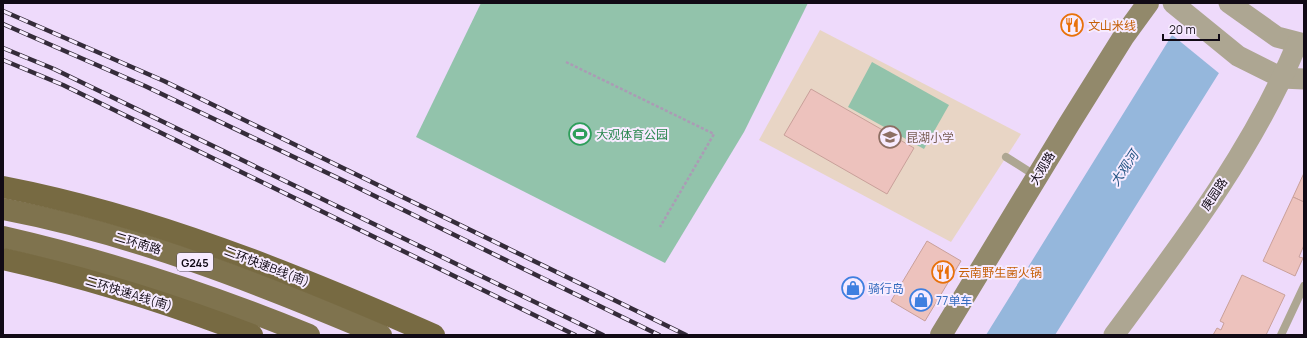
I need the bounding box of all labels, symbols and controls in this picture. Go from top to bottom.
restaurant icon: 文山米线 [1059,12,1085,38]
scale bar [1163,16,1219,42]
place label: 文山米线 [1088,17,1136,34]
text: 20 m [1169,21,1196,38]
sports icon: 大观体育公园 [567,121,593,147]
school or university icon: 昆湖小学 [877,124,903,150]
place label: 大观体育公园 [596,126,668,143]
place label: 昆湖小学 [906,129,954,146]
water label: 大观河 [1106,144,1144,189]
street label: 大观路 [1025,148,1059,188]
street label: 庚园路 [1197,174,1231,214]
street label: 二环南路 [113,228,163,258]
street label: 二环快速B线(南) [222,242,312,290]
road number: G245 [177,253,213,271]
restaurant icon: 云南野生菌火锅 [930,259,956,285]
place label: 云南野生菌火锅 [958,264,1042,281]
street label: 二环快速A线(南) [84,272,174,314]
shop icon: 骑行岛 [840,275,866,301]
place label: 骑行岛 [868,280,904,297]
shop icon: 77单车 [908,287,934,313]
place label: 77单车 [936,292,972,309]

